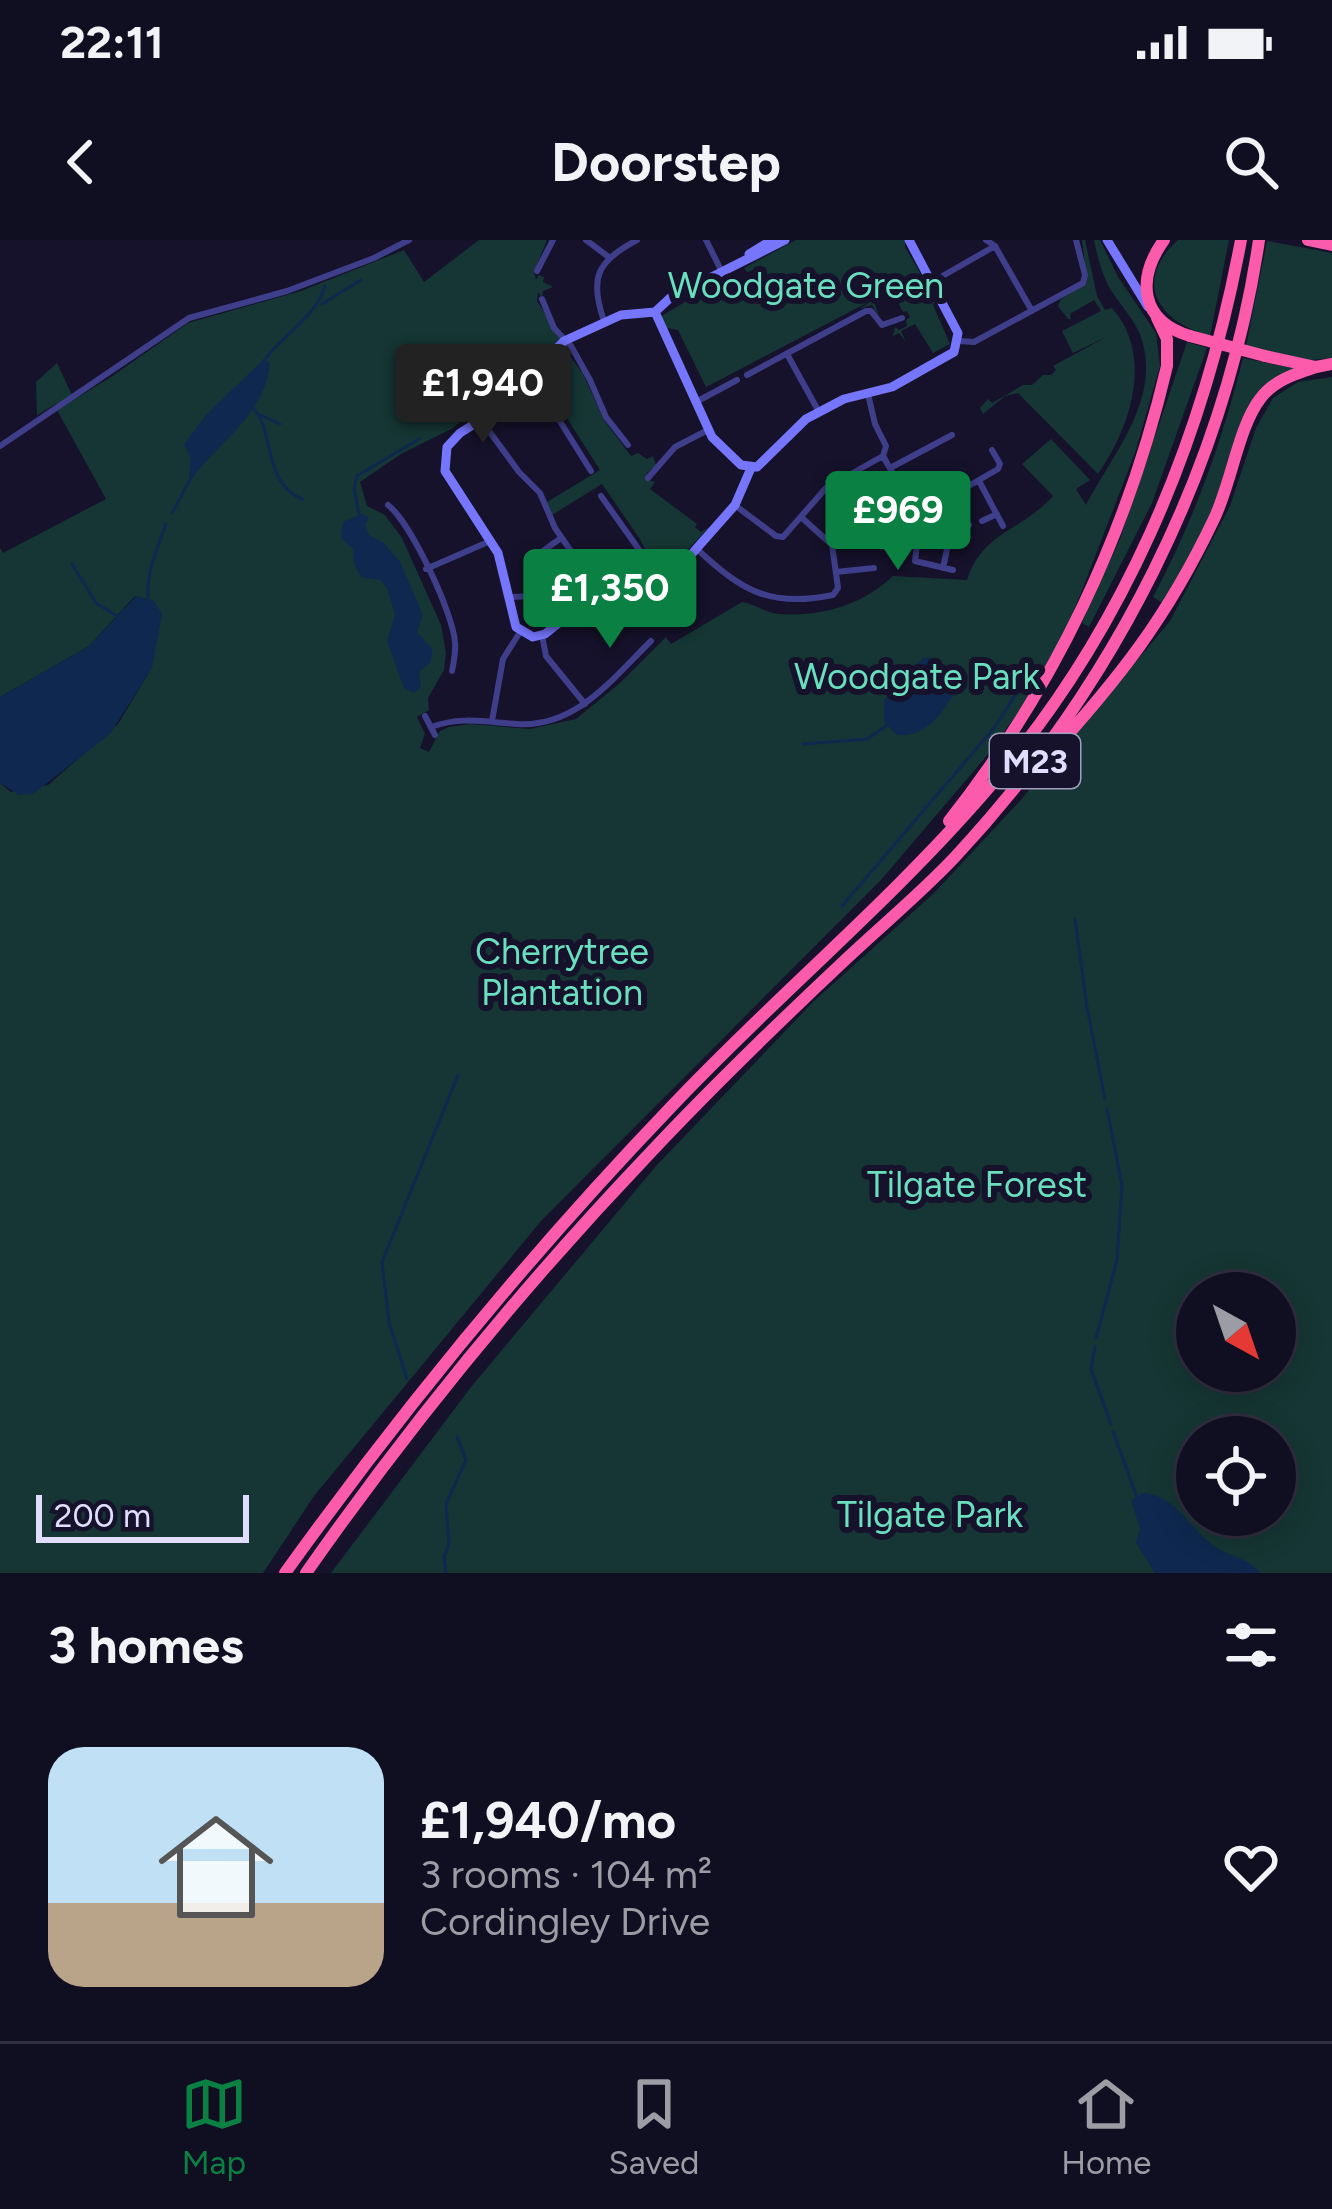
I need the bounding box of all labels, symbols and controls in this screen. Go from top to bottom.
text: 22:11 [60,15,164,69]
icon: back [48,129,114,195]
icon: search [1218,129,1284,195]
text: Doorstep [551,130,781,195]
park label: Woodgate Green [668,264,944,307]
pin: £1,940 [385,344,581,446]
text: £1,940 [422,359,544,406]
pin: £969 [827,471,969,573]
text: £969 [852,486,944,533]
pin: £1,350 [512,549,708,651]
text: £1,350 [550,564,670,611]
park label: Woodgate Park [794,655,1041,698]
road number: M23 [990,734,1080,788]
park label: Cherrytree Plantation [475,930,649,1014]
park label: Tilgate Forest [867,1163,1087,1206]
north arrow [1176,1272,1296,1392]
map controls [1176,1272,1296,1536]
button: locate [1176,1416,1296,1536]
scale bar [36,1489,249,1542]
park label: Tilgate Park [837,1493,1024,1536]
text: 200 m [54,1496,151,1535]
icon: filters [1218,1612,1284,1678]
text: 3 homes [48,1615,244,1676]
text: £1,940/mo [420,1790,676,1851]
icon: home [144,1795,288,1939]
icon: heart [1218,1834,1284,1900]
text: 3 rooms · 104 m² [420,1851,712,1898]
text: Cordingley Drive [420,1898,710,1945]
tab: Map [181,2071,247,2182]
tab: Saved [608,2071,699,2182]
tab: Home [1061,2071,1151,2182]

